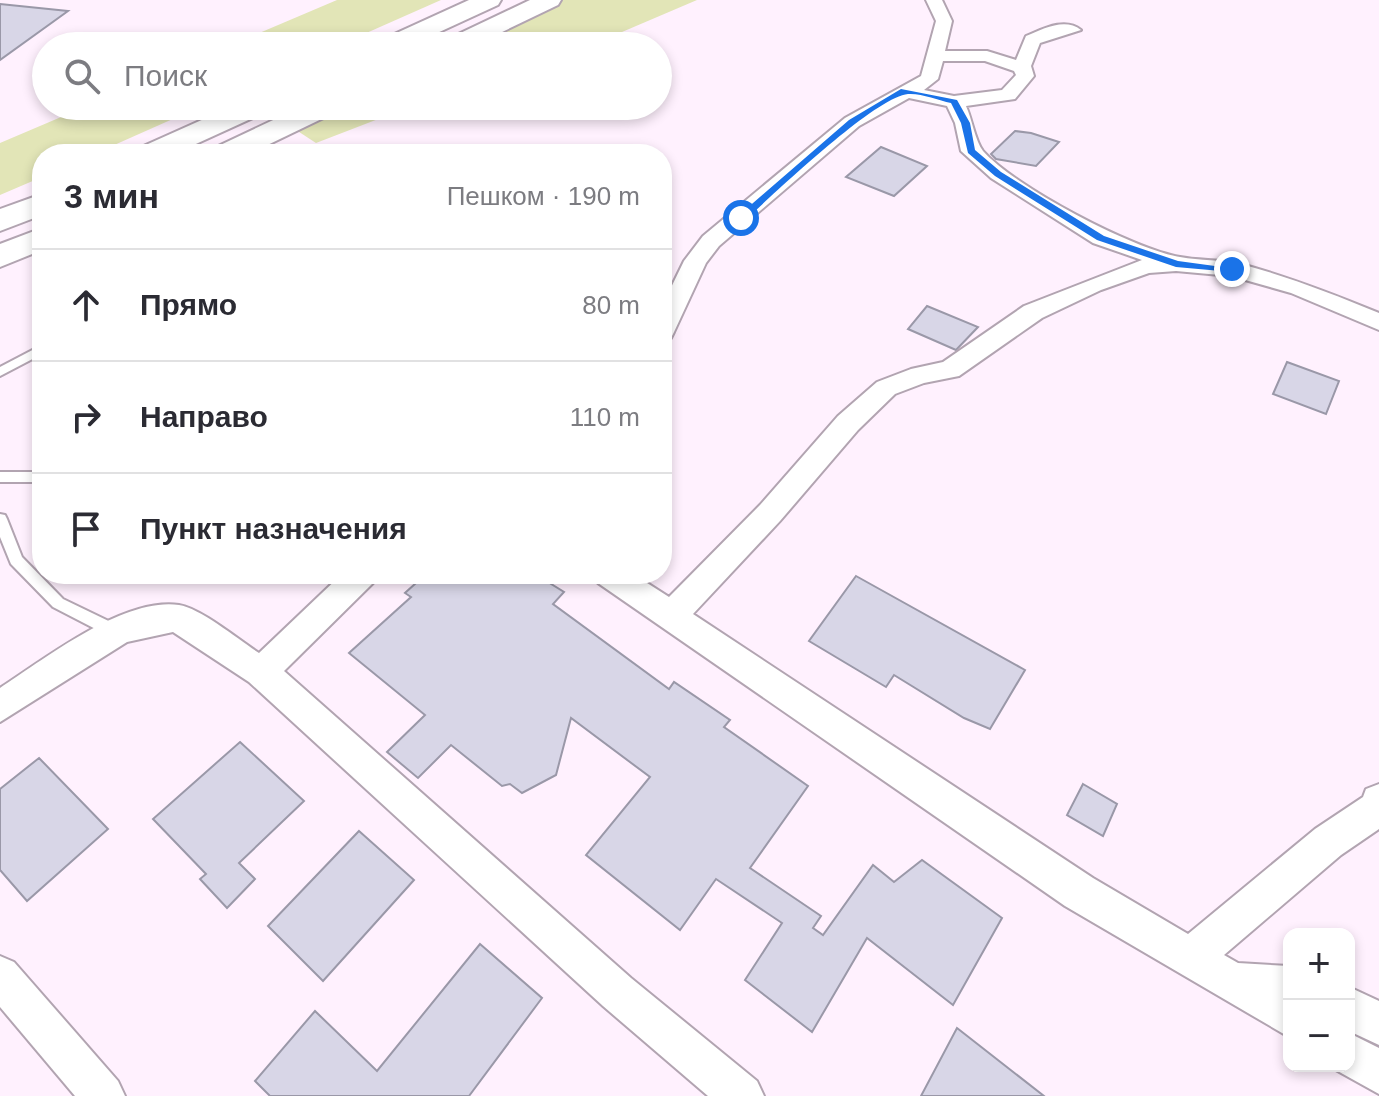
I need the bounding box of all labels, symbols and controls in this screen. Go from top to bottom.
search box [32,32,672,120]
icon: search [60,54,104,98]
text: Поиск [124,59,207,92]
text: 3 мин [64,177,159,215]
text: Пешком · 190 m [447,181,640,211]
route start [723,200,759,236]
route end [1214,251,1250,287]
icon: ahead [64,283,108,327]
text: Прямо [140,288,237,321]
text: 80 m [582,290,640,320]
icon: right [64,395,108,439]
text: Направо [140,400,268,433]
text: 110 m [570,402,640,432]
icon: arrive [64,507,108,551]
text: Пункт назначения [140,512,407,545]
map controls [1283,928,1355,1072]
button: + [1283,928,1355,1000]
button: − [1283,1000,1355,1072]

